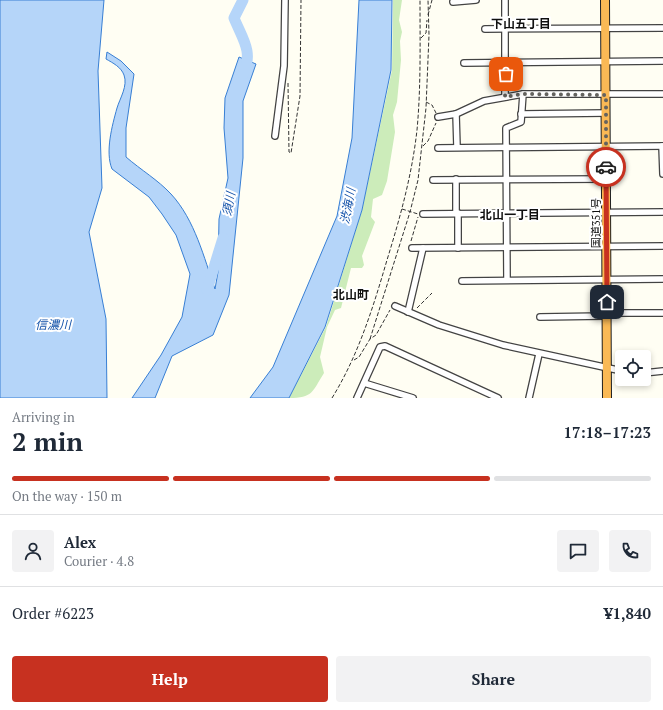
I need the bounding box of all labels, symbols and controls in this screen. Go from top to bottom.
district label: 下山五丁目 [491,16,551,31]
pin [489,57,523,91]
icon: bag [495,63,517,85]
courier [586,147,626,187]
icon: car [595,156,617,178]
water label: 渋海川 [337,185,359,225]
water label: 須川 [219,189,238,217]
street label: 国道351号 [589,198,603,248]
district label: 北山一丁目 [480,207,540,222]
pin [590,285,624,319]
district label: 北山町 [333,287,369,302]
icon: home [596,291,618,313]
water label: 信濃川 [35,317,73,332]
map controls [615,350,651,386]
button: locate [615,350,651,386]
text: Arriving in [12,408,75,426]
text: 17:18–17:23 [564,422,651,442]
text: 2 min [12,424,83,458]
text: On the way · 150 m [12,487,122,505]
button: person [12,530,54,572]
button: chat [557,530,599,572]
button: phone [609,530,651,572]
text: Alex [64,532,96,552]
text: Courier · 4.8 [64,552,134,570]
text: Order #6223 [12,603,94,623]
text: ¥1,840 [604,603,651,623]
button: Help [12,656,328,702]
button: Share [336,656,651,702]

